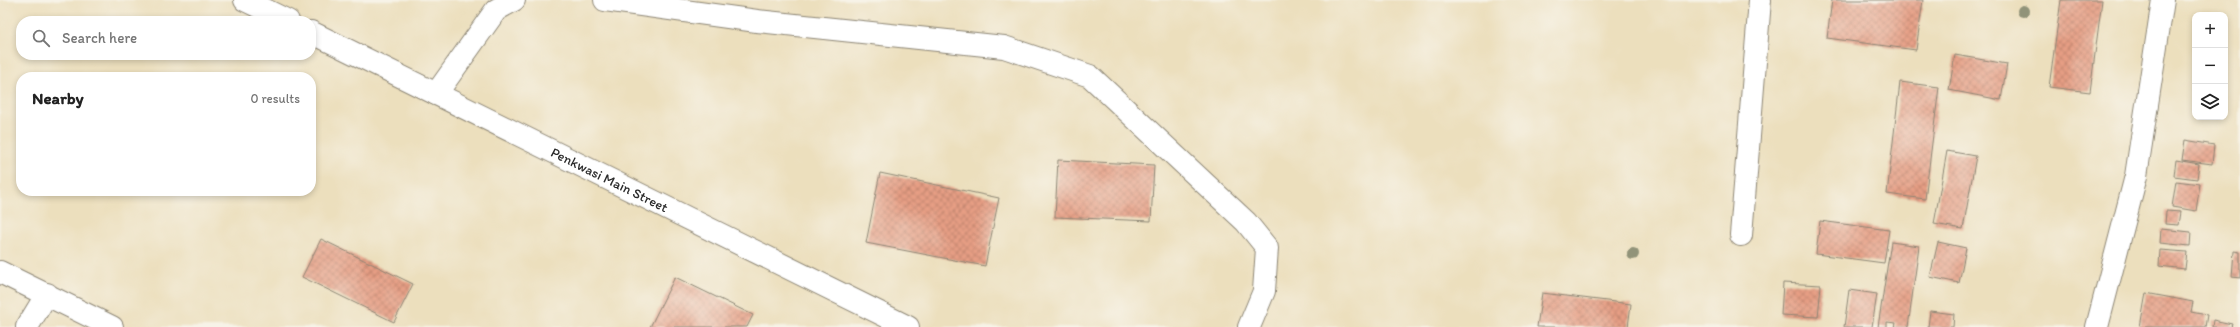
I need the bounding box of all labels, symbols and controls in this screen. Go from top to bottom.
map controls [2192,12,2228,120]
button: + [2192,12,2228,48]
search box [16,16,316,60]
icon: search [30,27,52,49]
text: Search here [62,29,137,47]
button: − [2192,48,2228,84]
button: layers [2192,84,2228,120]
text: Nearby [32,88,84,108]
text: 0 results [250,91,300,106]
street label: Penkwasi Main Street [548,144,671,216]

